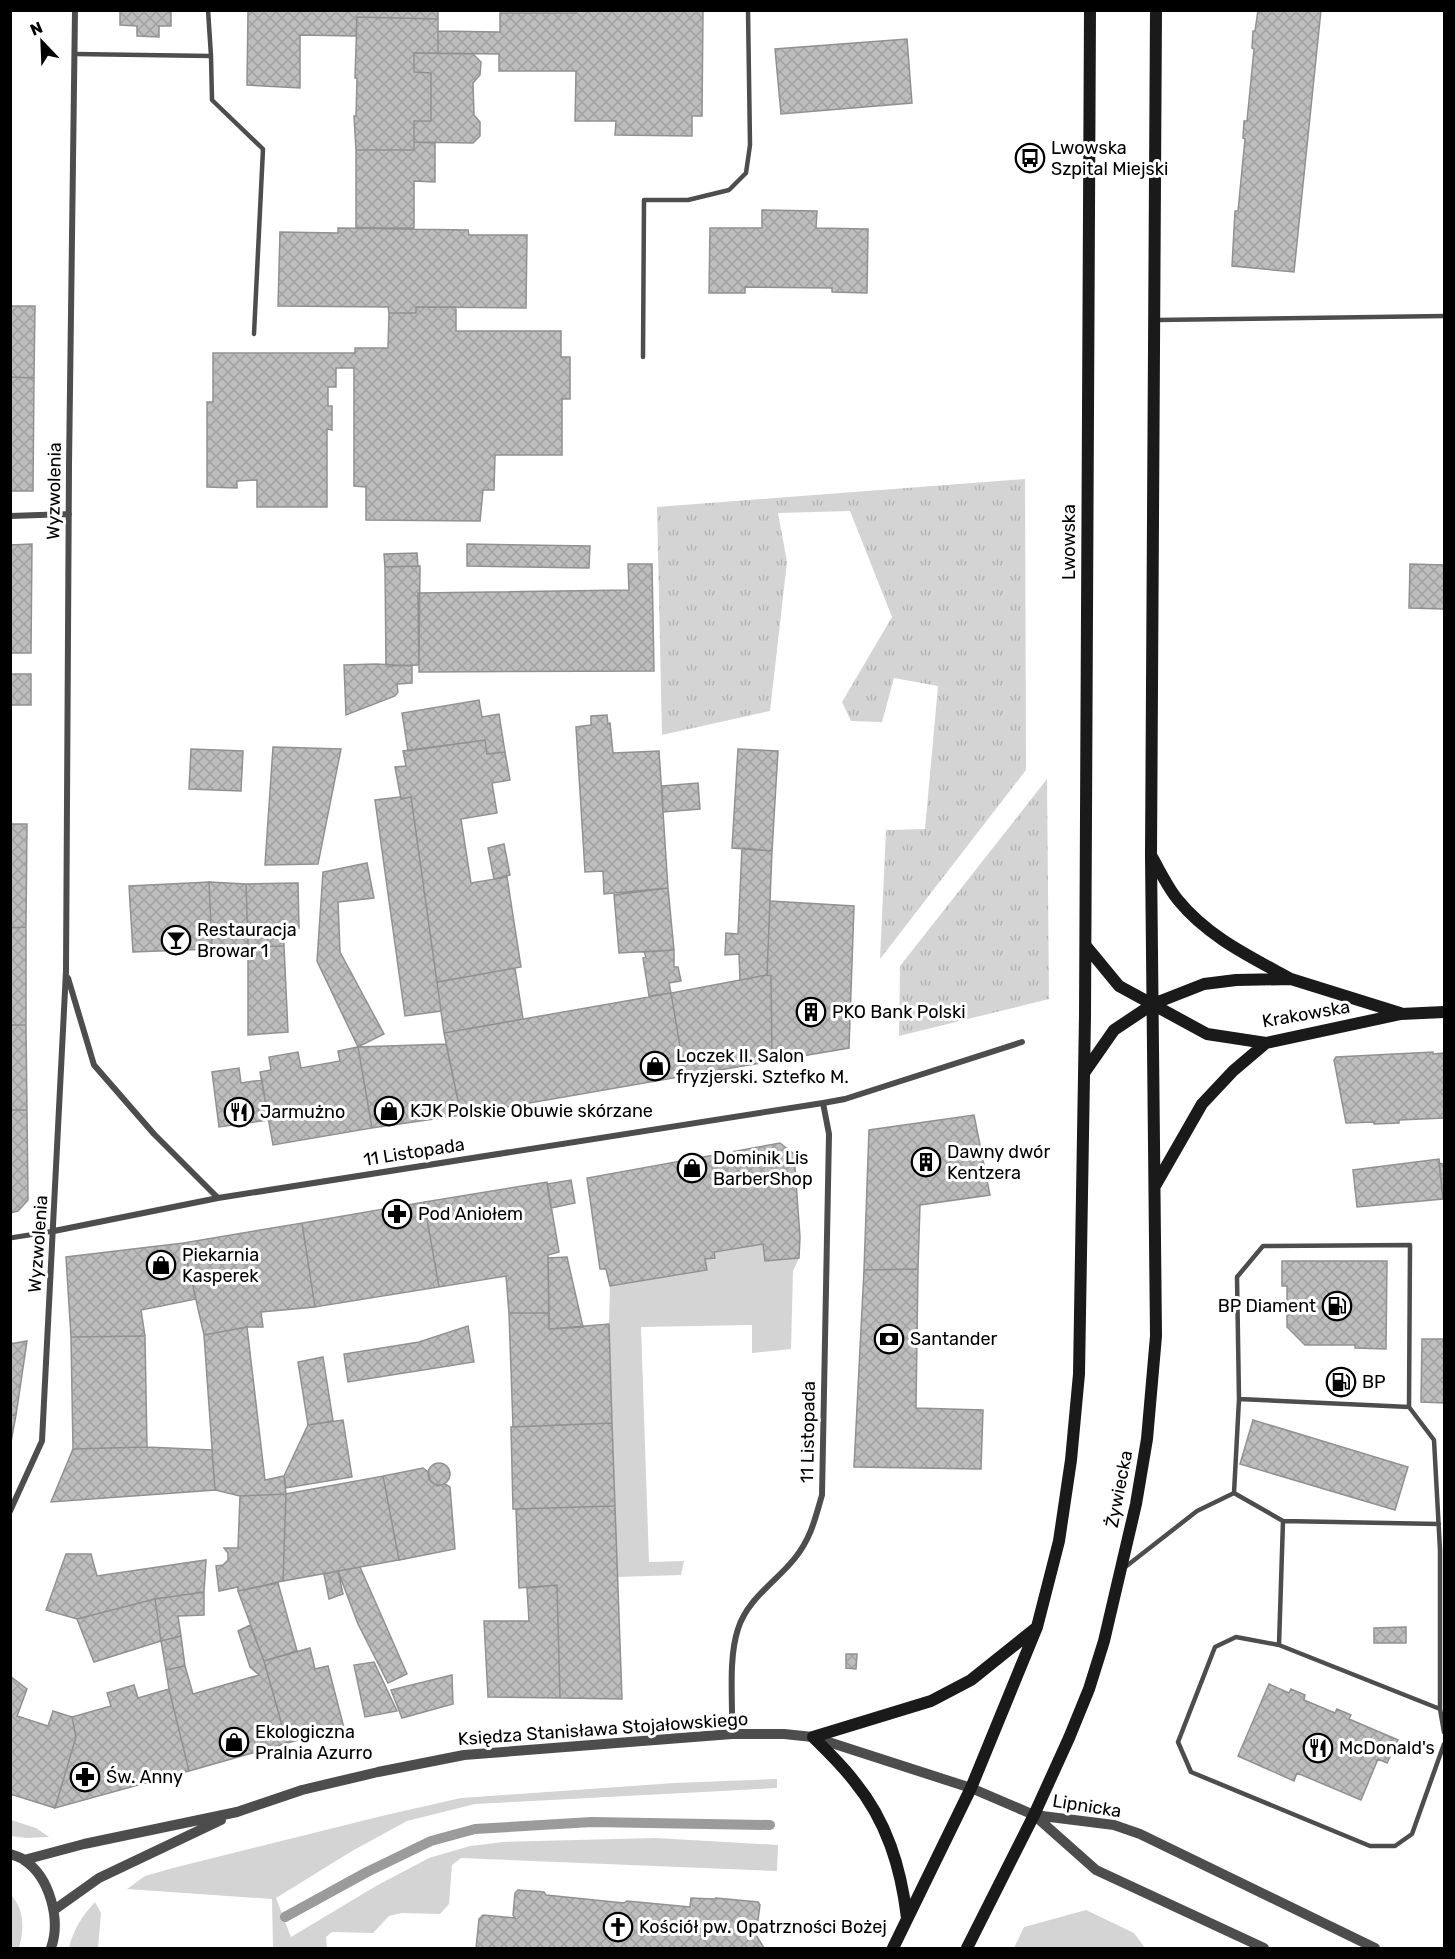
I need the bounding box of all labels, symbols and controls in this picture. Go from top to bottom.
north arrow [12,12,72,72]
text: N [27,18,45,40]
place label: Lwowska Szpital Miejski [1051,137,1168,180]
bus stop icon: Lwowska Szpital Miejski [1014,142,1046,174]
street label: Wyzwolenia [42,442,66,540]
street label: Lwowska [1058,504,1080,580]
place label: Restauracja Browar 1 [197,919,297,962]
bar icon: Restauracja Browar 1 [160,924,192,956]
street label: Krakowska [1260,995,1352,1033]
building icon: PKO Bank Polski [795,996,827,1028]
place label: PKO Bank Polski [832,1001,966,1023]
place label: Loczek II. Salon fryzjerski. Sztefko M. [676,1045,849,1088]
shop icon: Loczek II. Salon fryzjerski. Sztefko M. [639,1050,671,1082]
shop icon: KJK Polskie Obuwie skórzane [373,1095,405,1127]
restaurant icon: Jarmużno [223,1096,255,1128]
place label: KJK Polskie Obuwie skórzane [410,1100,653,1122]
place label: Jarmużno [260,1101,345,1123]
street label: 11 Listopada [362,1133,466,1171]
place label: Dawny dwór Kentzera [947,1141,1050,1184]
building icon: Dawny dwór Kentzera [910,1146,942,1178]
place label: Dominik Lis BarberShop [713,1147,813,1190]
shop icon: Dominik Lis BarberShop [676,1152,708,1184]
street label: Wyzwolenia [24,1195,52,1293]
pharmacy icon: Pod Aniołem [381,1198,413,1230]
place label: Pod Aniołem [418,1203,523,1225]
place label: Piekarnia Kasperek [182,1244,259,1287]
shop icon: Piekarnia Kasperek [145,1249,177,1281]
fuel station icon: BP Diament [1321,1290,1353,1322]
place label: BP Diament [1218,1295,1316,1317]
bank icon: Santander [873,1323,905,1355]
place label: Santander [910,1328,998,1350]
fuel station icon: BP [1325,1366,1357,1398]
place label: BP [1362,1371,1386,1393]
street label: 11 Listopada [796,1381,820,1483]
street label: Żywiecka [1101,1449,1137,1529]
street label: Księdza Stanisława Stojałowskiego [457,1708,749,1750]
place label: Ekologiczna Pralnia Azurro [255,1721,373,1764]
shop icon: Ekologiczna Pralnia Azurro [218,1726,250,1758]
restaurant icon: McDonald's [1302,1732,1334,1764]
place label: McDonald's [1339,1737,1435,1759]
pharmacy icon: Św. Anny [69,1761,101,1793]
place label: Św. Anny [106,1766,183,1788]
street label: Lipnicka [1051,1790,1123,1822]
church icon: Kościół pw. Opatrzności Bożej [602,1911,634,1943]
place label: Kościół pw. Opatrzności Bożej [639,1916,887,1938]

